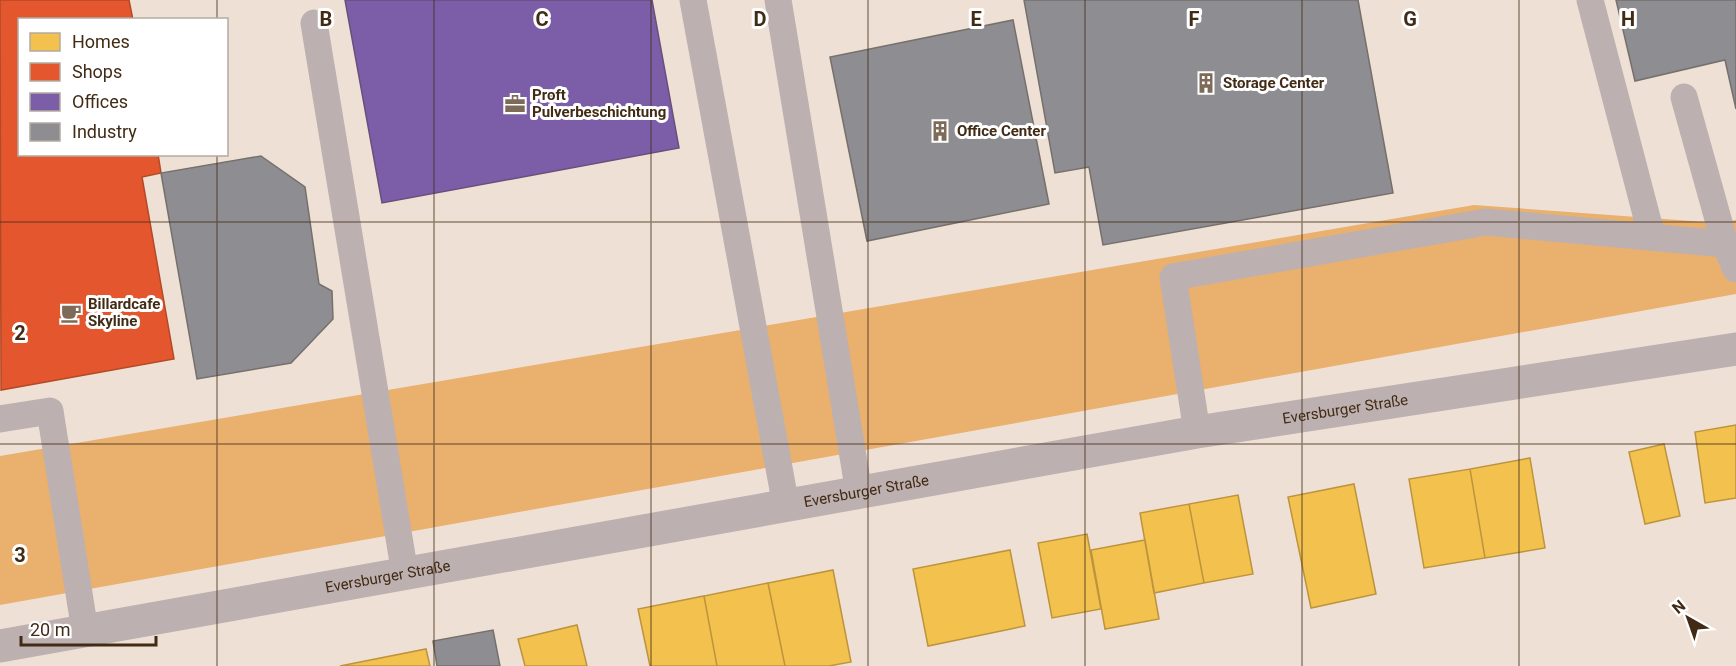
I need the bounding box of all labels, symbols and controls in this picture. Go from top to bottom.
text: B [320,7,332,31]
text: C [535,7,549,31]
text: D [754,7,767,31]
text: E [970,7,982,31]
text: F [1189,7,1200,31]
text: G [1403,7,1417,31]
text: H [1621,7,1635,31]
legend [18,18,228,156]
text: Homes [72,31,130,52]
text: Shops [72,61,122,82]
building icon: Storage Center [1194,71,1218,95]
place label: Storage Center [1223,74,1325,92]
place label: Proft Pulverbeschichtung [532,86,666,121]
text: Offices [72,91,128,112]
office icon: Proft Pulverbeschichtung [503,92,527,116]
building icon: Office Center [928,119,952,143]
text: Industry [72,121,137,142]
place label: Office Center [957,122,1046,140]
place label: Billardcafe Skyline [88,295,160,330]
cafe icon: Billardcafe Skyline [59,301,83,325]
text: 2 [14,321,26,345]
street label: Eversburger Straße [1281,391,1409,428]
street label: Eversburger Straße [802,471,930,511]
text: 3 [14,543,26,567]
street label: Eversburger Straße [324,557,452,597]
north arrow [1658,588,1718,648]
text: N [1668,596,1689,618]
scale bar [21,609,156,647]
text: 20 m [30,619,70,640]

